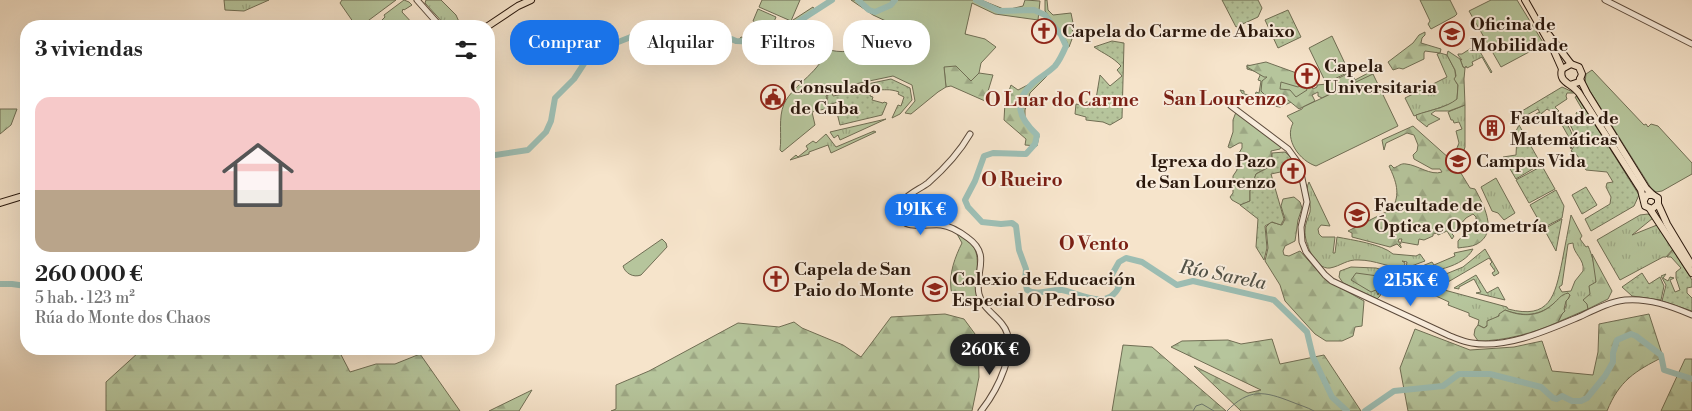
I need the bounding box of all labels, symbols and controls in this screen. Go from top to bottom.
place label: Oficina de Mobilidade [1470,13,1568,57]
church icon: Capela do Carme de Abaixo [1031,18,1057,44]
chip: Comprar [510,20,619,65]
chip: Alquilar [629,20,732,65]
chip: Filtros [742,20,833,65]
chip: Nuevo [843,20,930,65]
place label: Capela do Carme de Abaixo [1062,20,1295,43]
school or university icon: Oficina de Mobilidade [1439,21,1465,47]
icon: filters [452,36,480,64]
text: 3 viviendas [35,37,143,63]
place label: Capela Universitaria [1324,55,1437,99]
church icon: Capela Universitaria [1294,63,1320,89]
place label: Consulado de Cuba [790,76,881,120]
public building icon: Consulado de Cuba [760,84,786,110]
district label: San Lourenzo [1163,87,1287,111]
district label: O Luar do Carme [985,88,1139,112]
place label: Facultade de Matemáticas [1510,107,1619,151]
building icon: Facultade de Matemáticas [1479,115,1505,141]
icon: home [213,130,303,220]
school or university icon: Campus Vida [1445,148,1471,174]
place label: Igrexa do Pazo de San Lourenzo [1135,150,1276,194]
place label: Campus Vida [1476,150,1586,173]
church icon: Igrexa do Pazo de San Lourenzo [1280,158,1306,184]
district label: O Rueiro [981,168,1063,192]
pin: 191K € [880,194,962,236]
place label: Facultade de Óptica e Optometría [1374,194,1548,238]
text: 191K € [896,200,946,220]
school or university icon: Facultade de Óptica e Optometría [1344,202,1370,228]
district label: O Vento [1059,232,1129,256]
water label: Río Sarela [1177,255,1269,295]
place label: Capela de San Paio do Monte [794,258,914,302]
text: 260 000 € [35,262,143,288]
pin: 215K € [1370,264,1452,307]
church icon: Capela de San Paio do Monte [763,266,789,292]
place label: Colexio de Educación Especial O Pedroso [952,268,1135,312]
text: 215K € [1384,271,1438,291]
school or university icon: Colexio de Educación Especial O Pedroso [922,276,948,302]
text: 5 hab. · 123 m² [35,288,135,308]
text: Rúa do Monte dos Chaos [35,308,211,328]
pin: 260K € [949,334,1031,376]
text: 260K € [961,340,1019,360]

